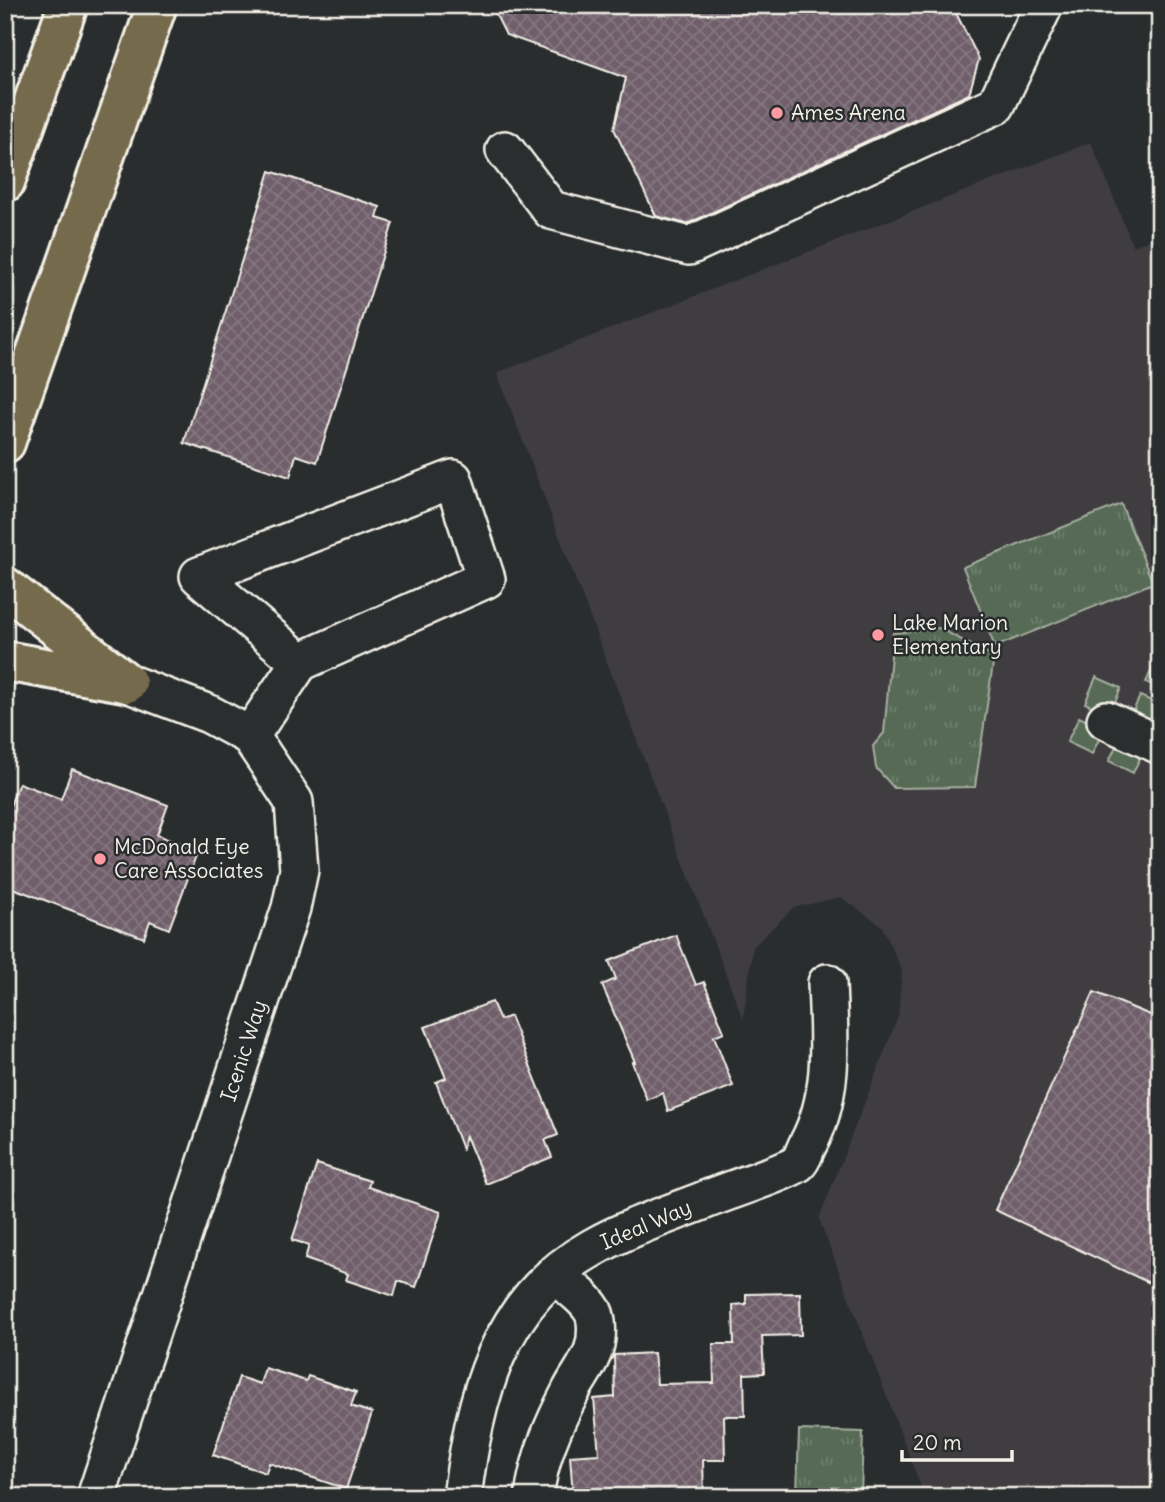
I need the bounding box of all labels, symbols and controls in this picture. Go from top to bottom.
place label: Ames Arena [791,99,906,126]
marker: Ames Arena [769,105,785,121]
place label: Lake Marion Elementary [892,609,1008,660]
marker: Lake Marion Elementary [870,627,886,643]
place label: McDonald Eye Care Associates [114,833,263,884]
marker: McDonald Eye Care Associates [92,851,108,867]
street label: Icenic Way [214,997,273,1105]
street label: Ideal Way [596,1193,695,1256]
scale bar [902,1418,1013,1462]
text: 20 m [913,1429,962,1456]

